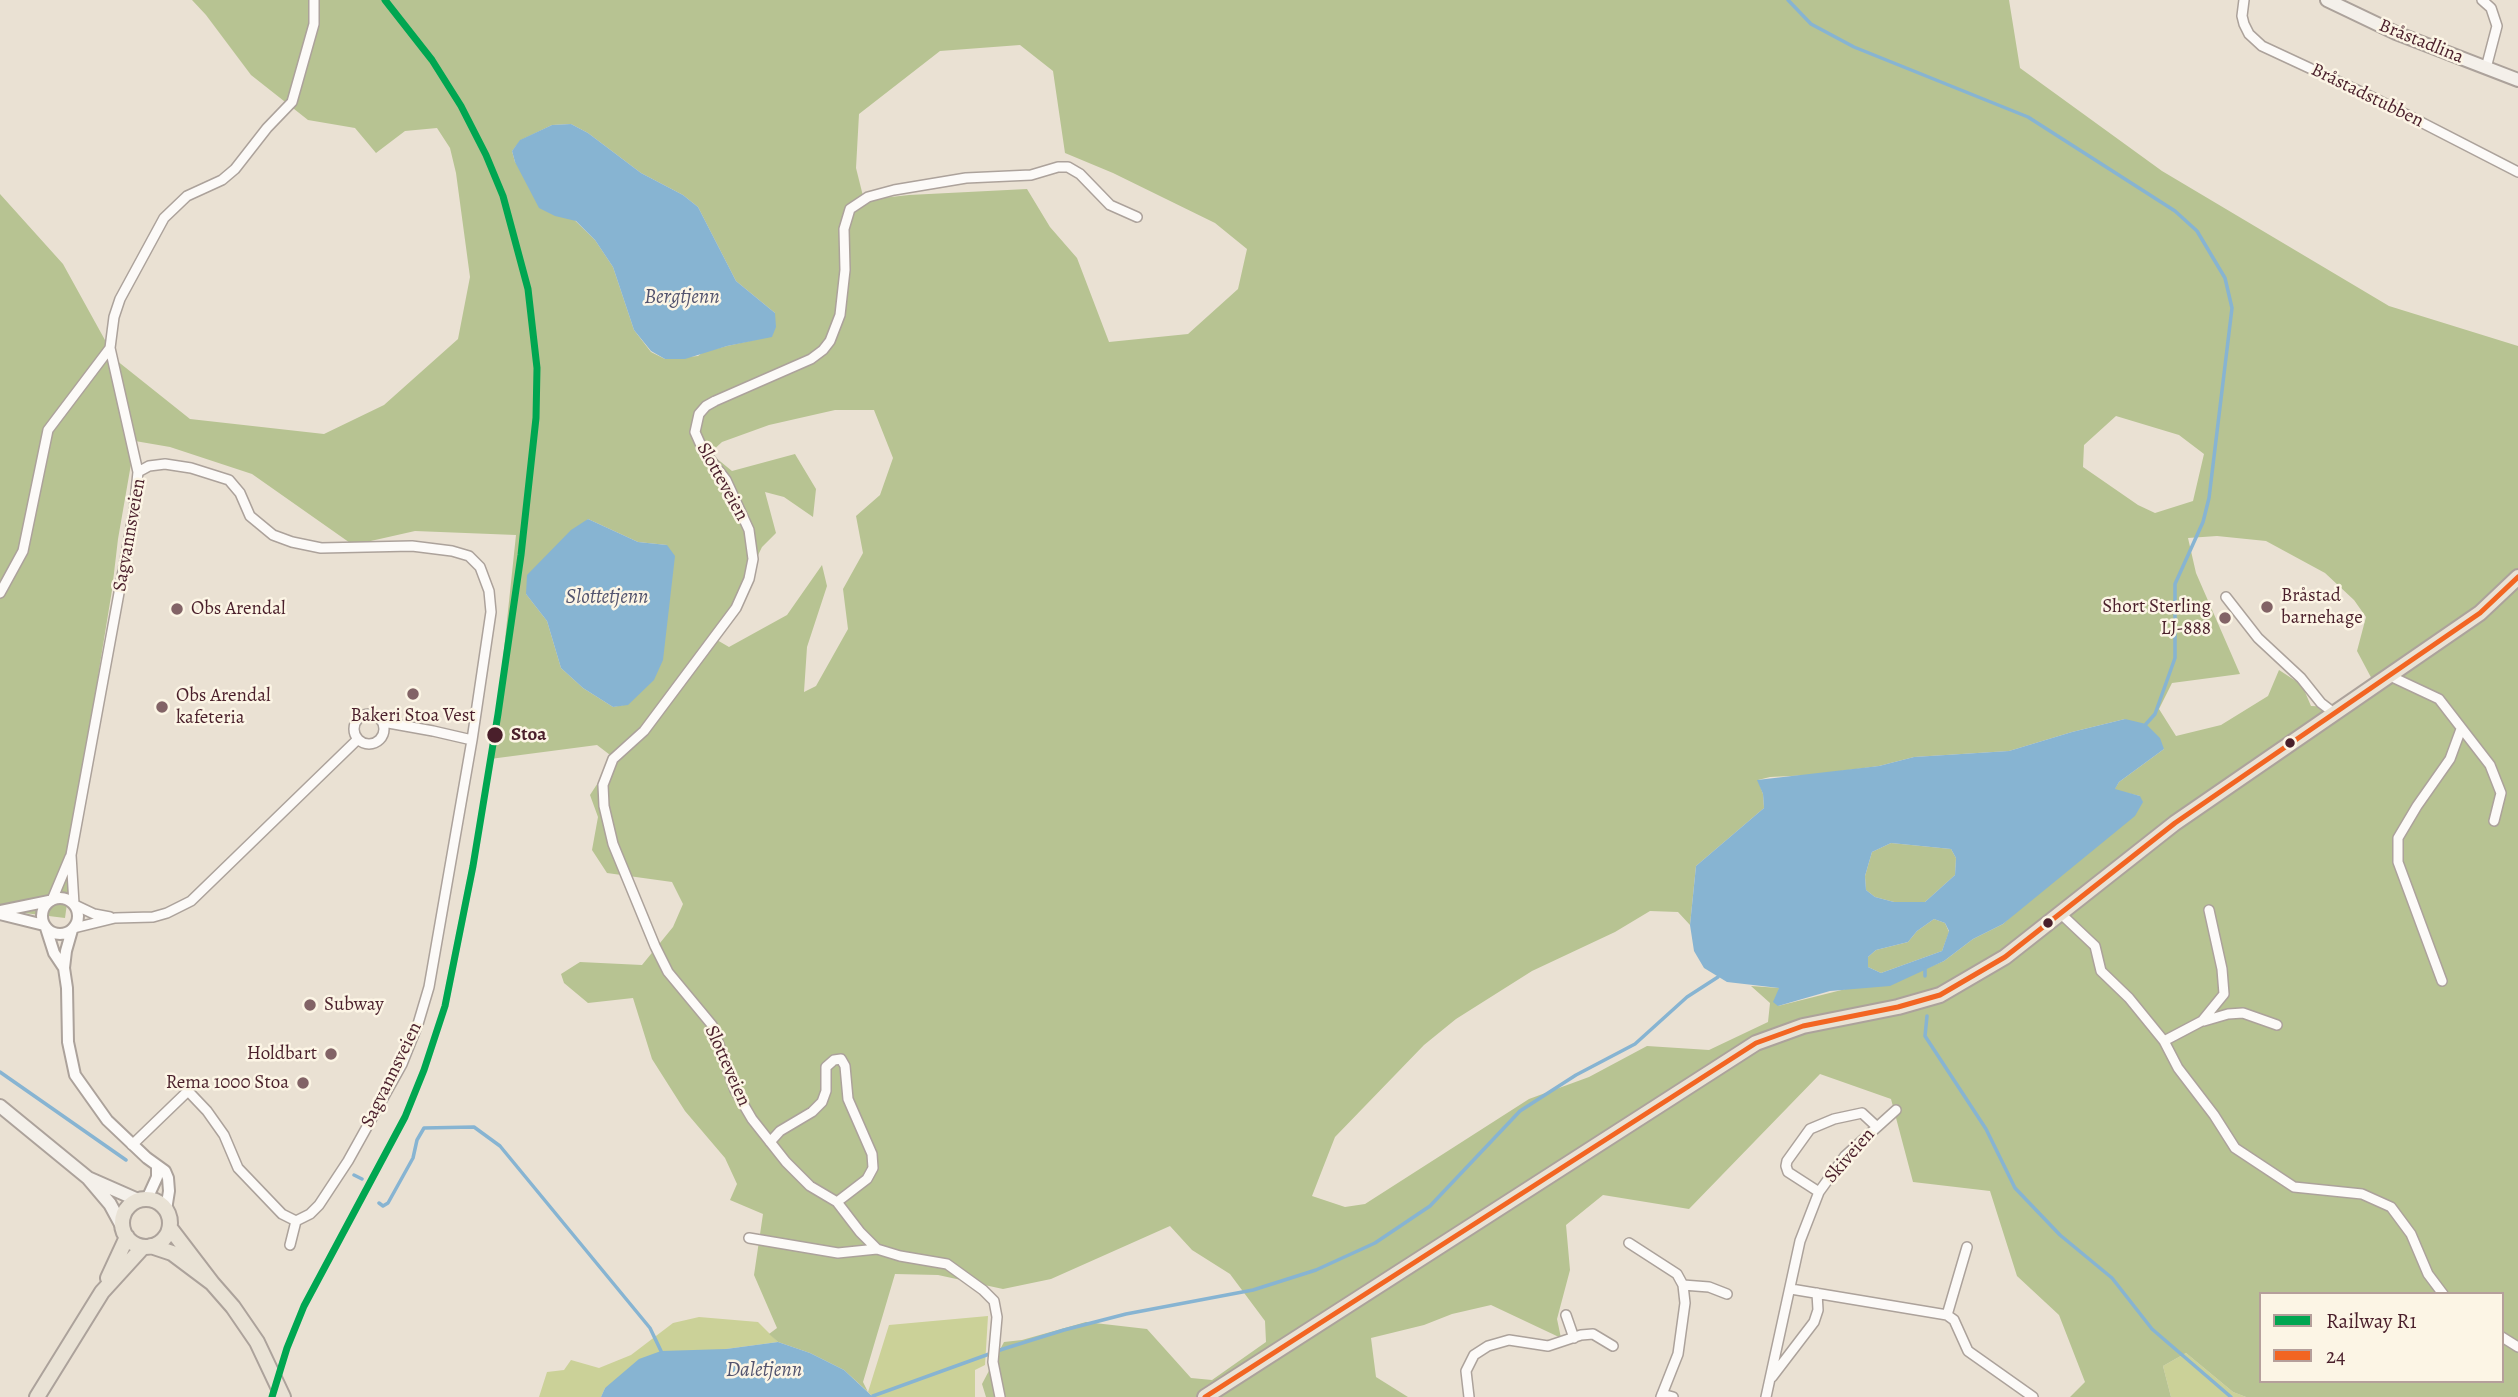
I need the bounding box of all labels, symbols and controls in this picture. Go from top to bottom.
street label: Bråstadlina [2375,15,2467,69]
street label: Bråstadstubben [2307,59,2427,133]
water label: Bergtjenn [644,285,720,311]
street label: Slotteveien [691,439,753,525]
street label: Sagvannsveien [109,477,151,593]
water label: Slottetjenn [565,585,649,611]
place label: Bråstad barnehage [2281,585,2363,629]
place label: Short Sterling LJ-888 [2102,596,2211,640]
place label: Obs Arendal [191,598,286,620]
marker: Bråstad barnehage [2259,599,2275,615]
marker: Obs Arendal [169,601,185,617]
marker: Short Sterling LJ-888 [2217,610,2233,626]
place label: Obs Arendal kafeteria [176,685,271,729]
marker: Bakeri Stoa Vest [405,686,421,702]
marker: Obs Arendal kafeteria [154,699,170,715]
place label: Bakeri Stoa Vest [350,705,476,727]
place label: Stoa [511,724,547,746]
marker: Stoa [485,725,505,745]
unlabelled marker [2283,736,2297,750]
unlabelled marker [2041,916,2055,930]
place label: Subway [324,994,384,1016]
marker: Subway [302,997,318,1013]
street label: Sagvannsveien [357,1019,427,1131]
street label: Slotteveien [699,1022,755,1110]
place label: Holdbart [247,1043,317,1065]
marker: Holdbart [323,1046,339,1062]
place label: Rema 1000 Stoa [166,1072,289,1094]
marker: Rema 1000 Stoa [295,1075,311,1091]
street label: Skiveien [1820,1124,1880,1188]
legend [2259,1292,2504,1383]
text: Railway R1 [2326,1307,2417,1335]
text: 24 [2326,1342,2346,1370]
water label: Daletjenn [726,1358,802,1384]

